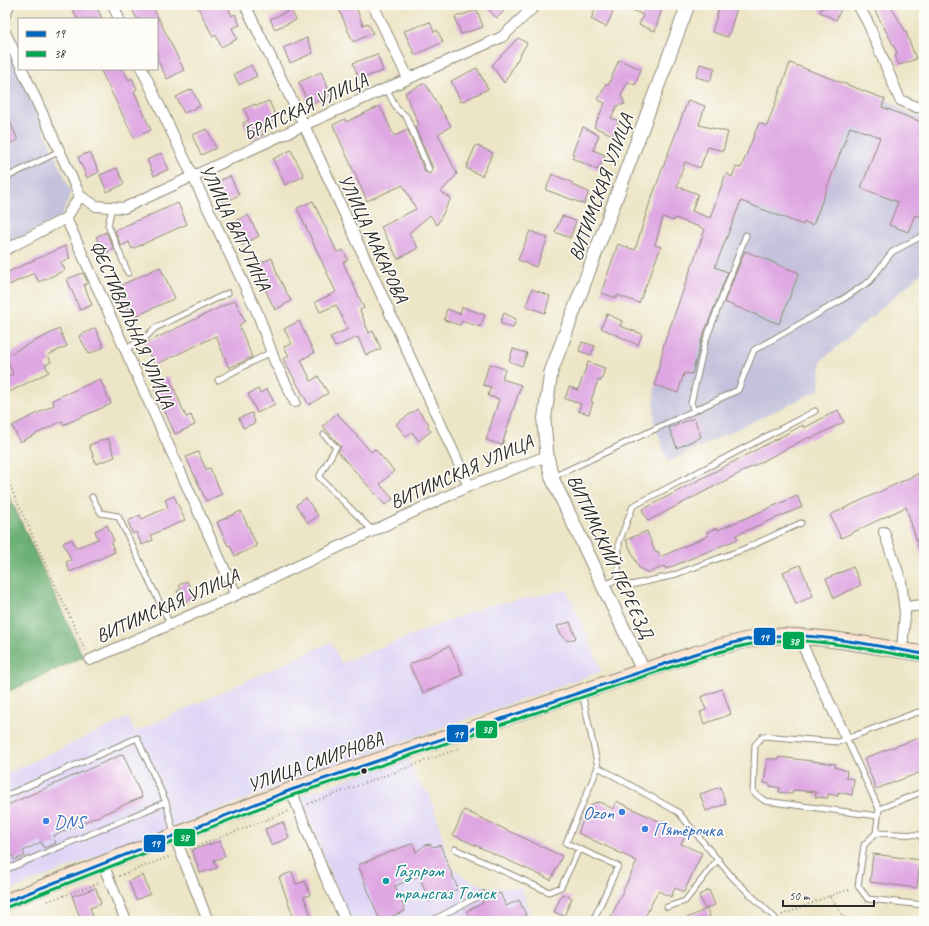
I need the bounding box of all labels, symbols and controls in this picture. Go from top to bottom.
legend [18,18,158,70]
text: 19 [54,26,66,42]
text: 38 [54,46,66,62]
street label: БРАТСКАЯ УЛИЦА [239,67,372,146]
street label: ВИТИМСКАЯ УЛИЦА [563,109,639,264]
street label: УЛИЦА ВАТУТИНА [194,161,277,296]
street label: УЛИЦА МАКАРОВА [333,170,414,308]
street label: ФЕСТИВАЛЬНАЯ УЛИЦА [84,237,180,412]
street label: ВИТИМСКАЯ УЛИЦА [386,429,538,514]
street label: ВИТИМСКИЙ ПЕРЕЕЗД [562,471,659,644]
street label: ВИТИМСКАЯ УЛИЦА [92,563,244,648]
line badge: 19 [753,627,776,646]
text: 19 [759,630,770,644]
line badge: 38 [782,631,805,650]
text: 38 [789,634,801,648]
line badge: 38 [475,720,498,739]
text: 38 [482,722,494,736]
line badge: 19 [446,724,469,743]
street label: УЛИЦА СМИРНОВА [244,726,387,798]
text: 19 [453,727,464,741]
unlabelled marker [359,766,369,776]
place label: Ozon [583,801,614,825]
marker: Ozon [617,807,627,817]
place label: DNS [54,810,88,834]
marker: DNS [41,816,51,826]
place label: Пятёрочка [653,818,724,842]
marker: Пятёрочка [640,824,650,834]
line badge: 38 [173,828,196,847]
text: 38 [179,830,191,844]
line badge: 19 [143,834,166,853]
text: 19 [150,836,161,850]
place label: Газпром трансгаз Томск [394,859,497,905]
marker: Газпром трансгаз Томск [381,876,391,886]
scale bar [783,882,874,908]
text: 50 m [789,888,811,904]

